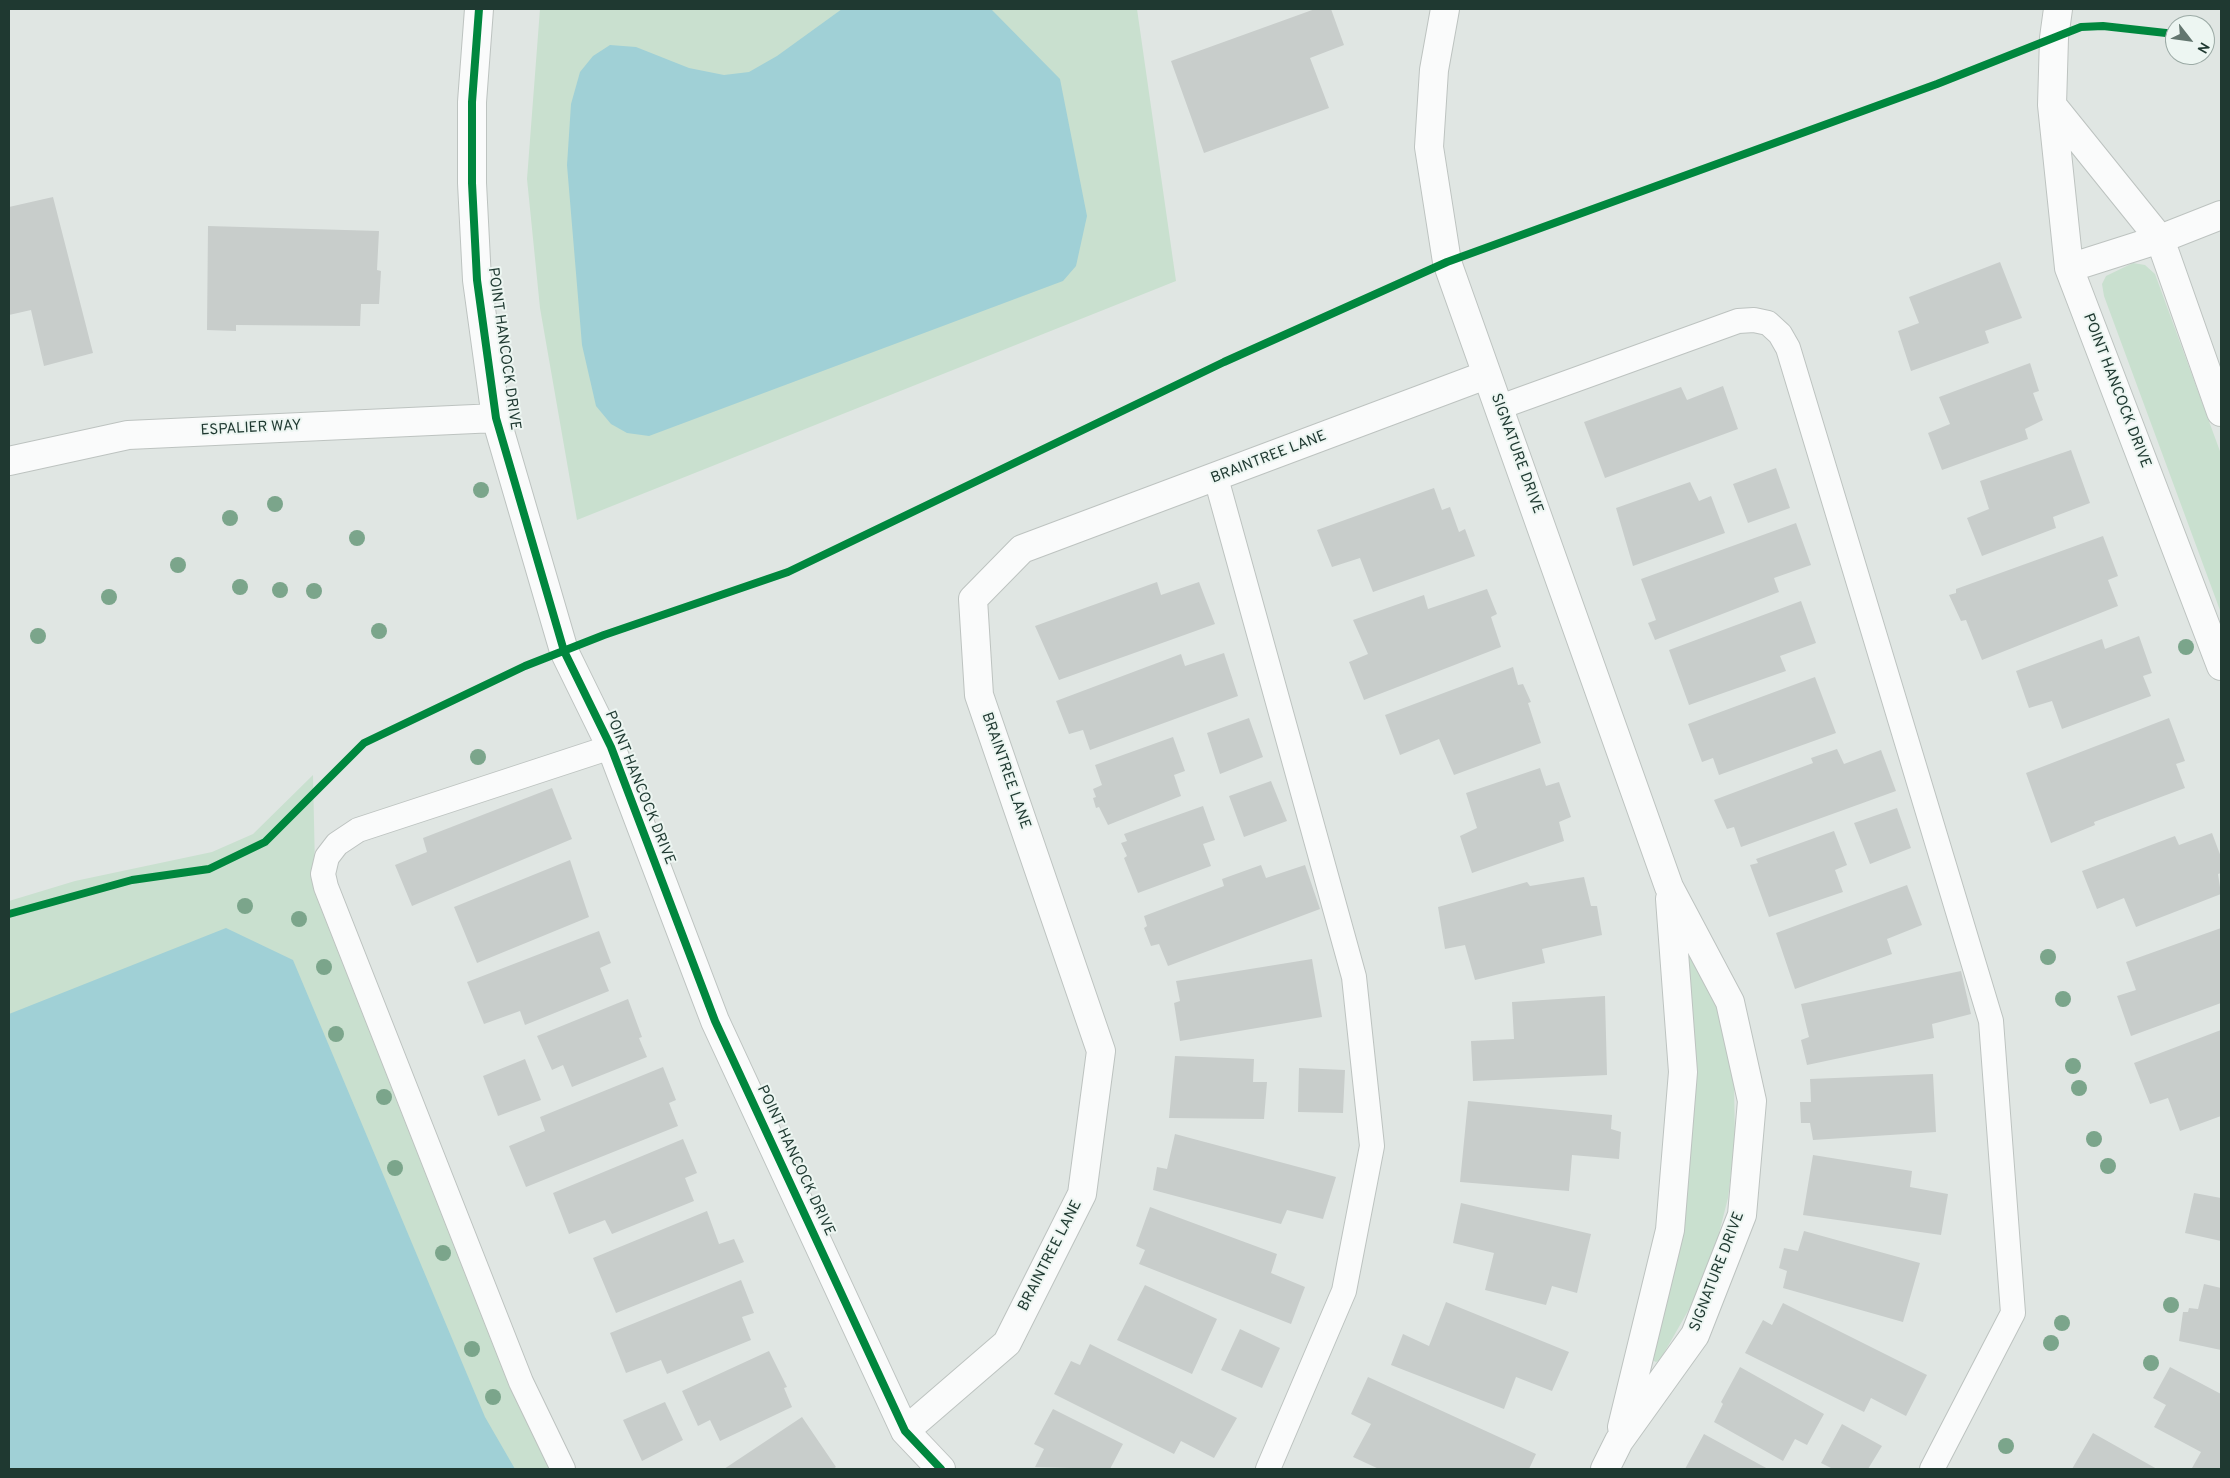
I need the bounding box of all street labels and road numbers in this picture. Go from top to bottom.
street label: POINT HANCOCK DRIVE [483,266,523,432]
street label: POINT HANCOCK DRIVE [2078,311,2154,471]
street label: SIGNATURE DRIVE [1486,391,1546,517]
street label: ESPALIER WAY [200,417,302,441]
street label: BRAINTREE LANE [1209,428,1329,488]
street label: POINT HANCOCK DRIVE [600,708,678,868]
street label: BRAINTREE LANE [977,710,1033,832]
street label: POINT HANCOCK DRIVE [752,1083,838,1239]
street label: BRAINTREE LANE [1015,1197,1087,1315]
street label: SIGNATURE DRIVE [1687,1210,1749,1334]

